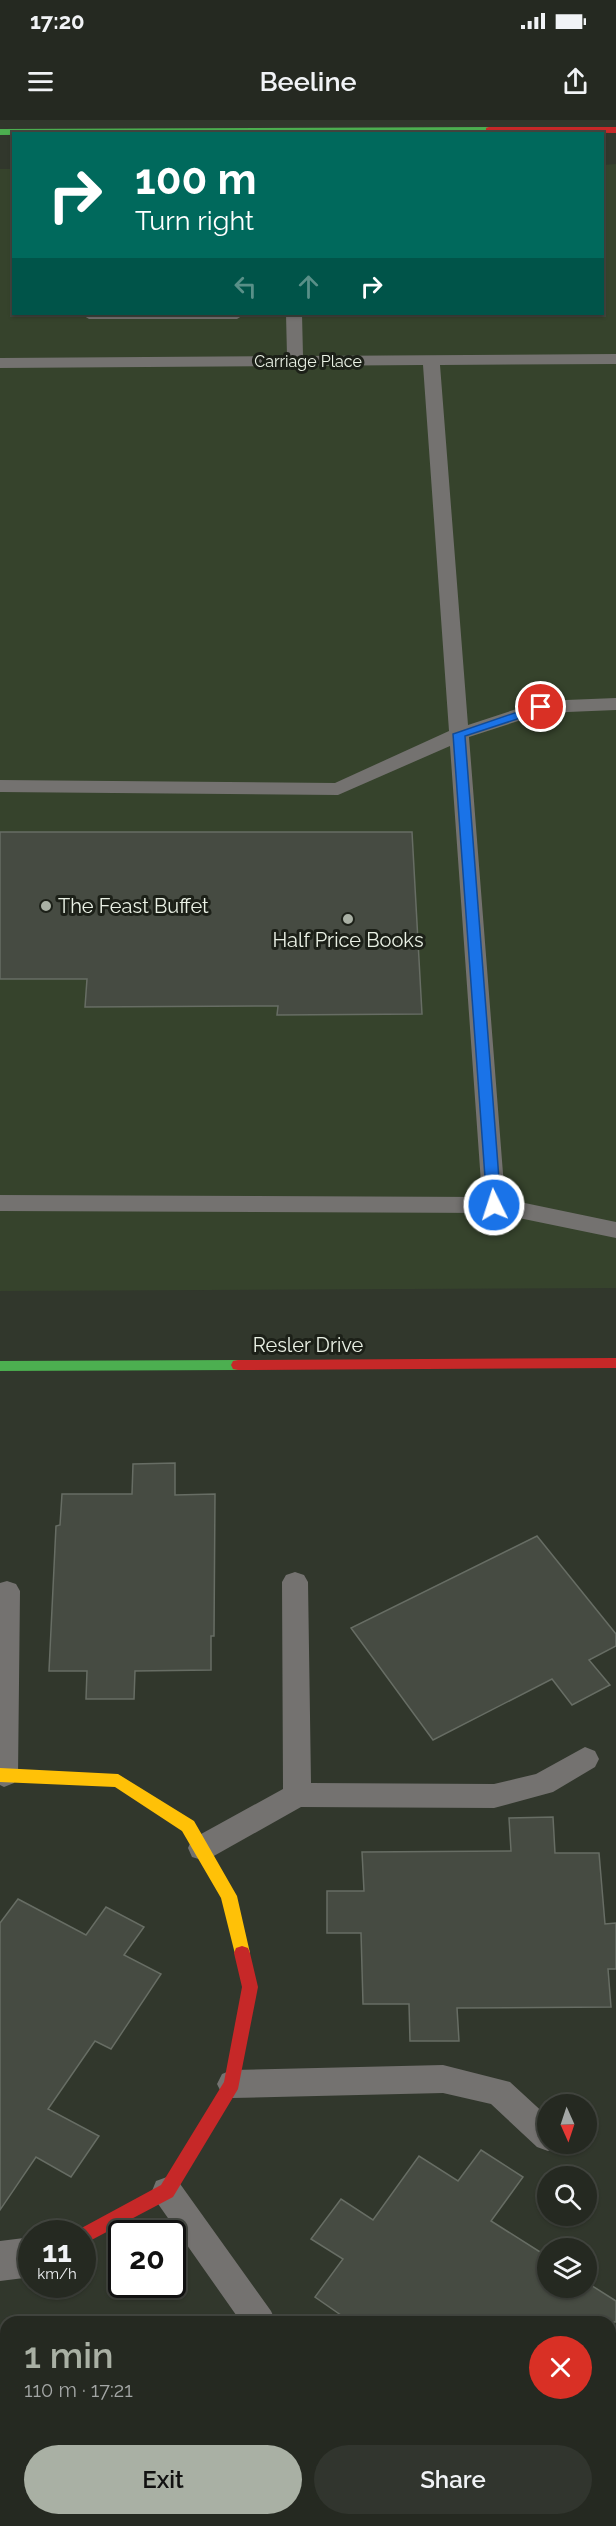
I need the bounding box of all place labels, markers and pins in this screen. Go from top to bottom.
pin [515,681,566,732]
place label: The Feast Buffet [58,894,209,918]
marker: The Feast Buffet [39,899,53,913]
marker: Half Price Books [341,912,355,926]
place label: Half Price Books [272,928,424,952]

